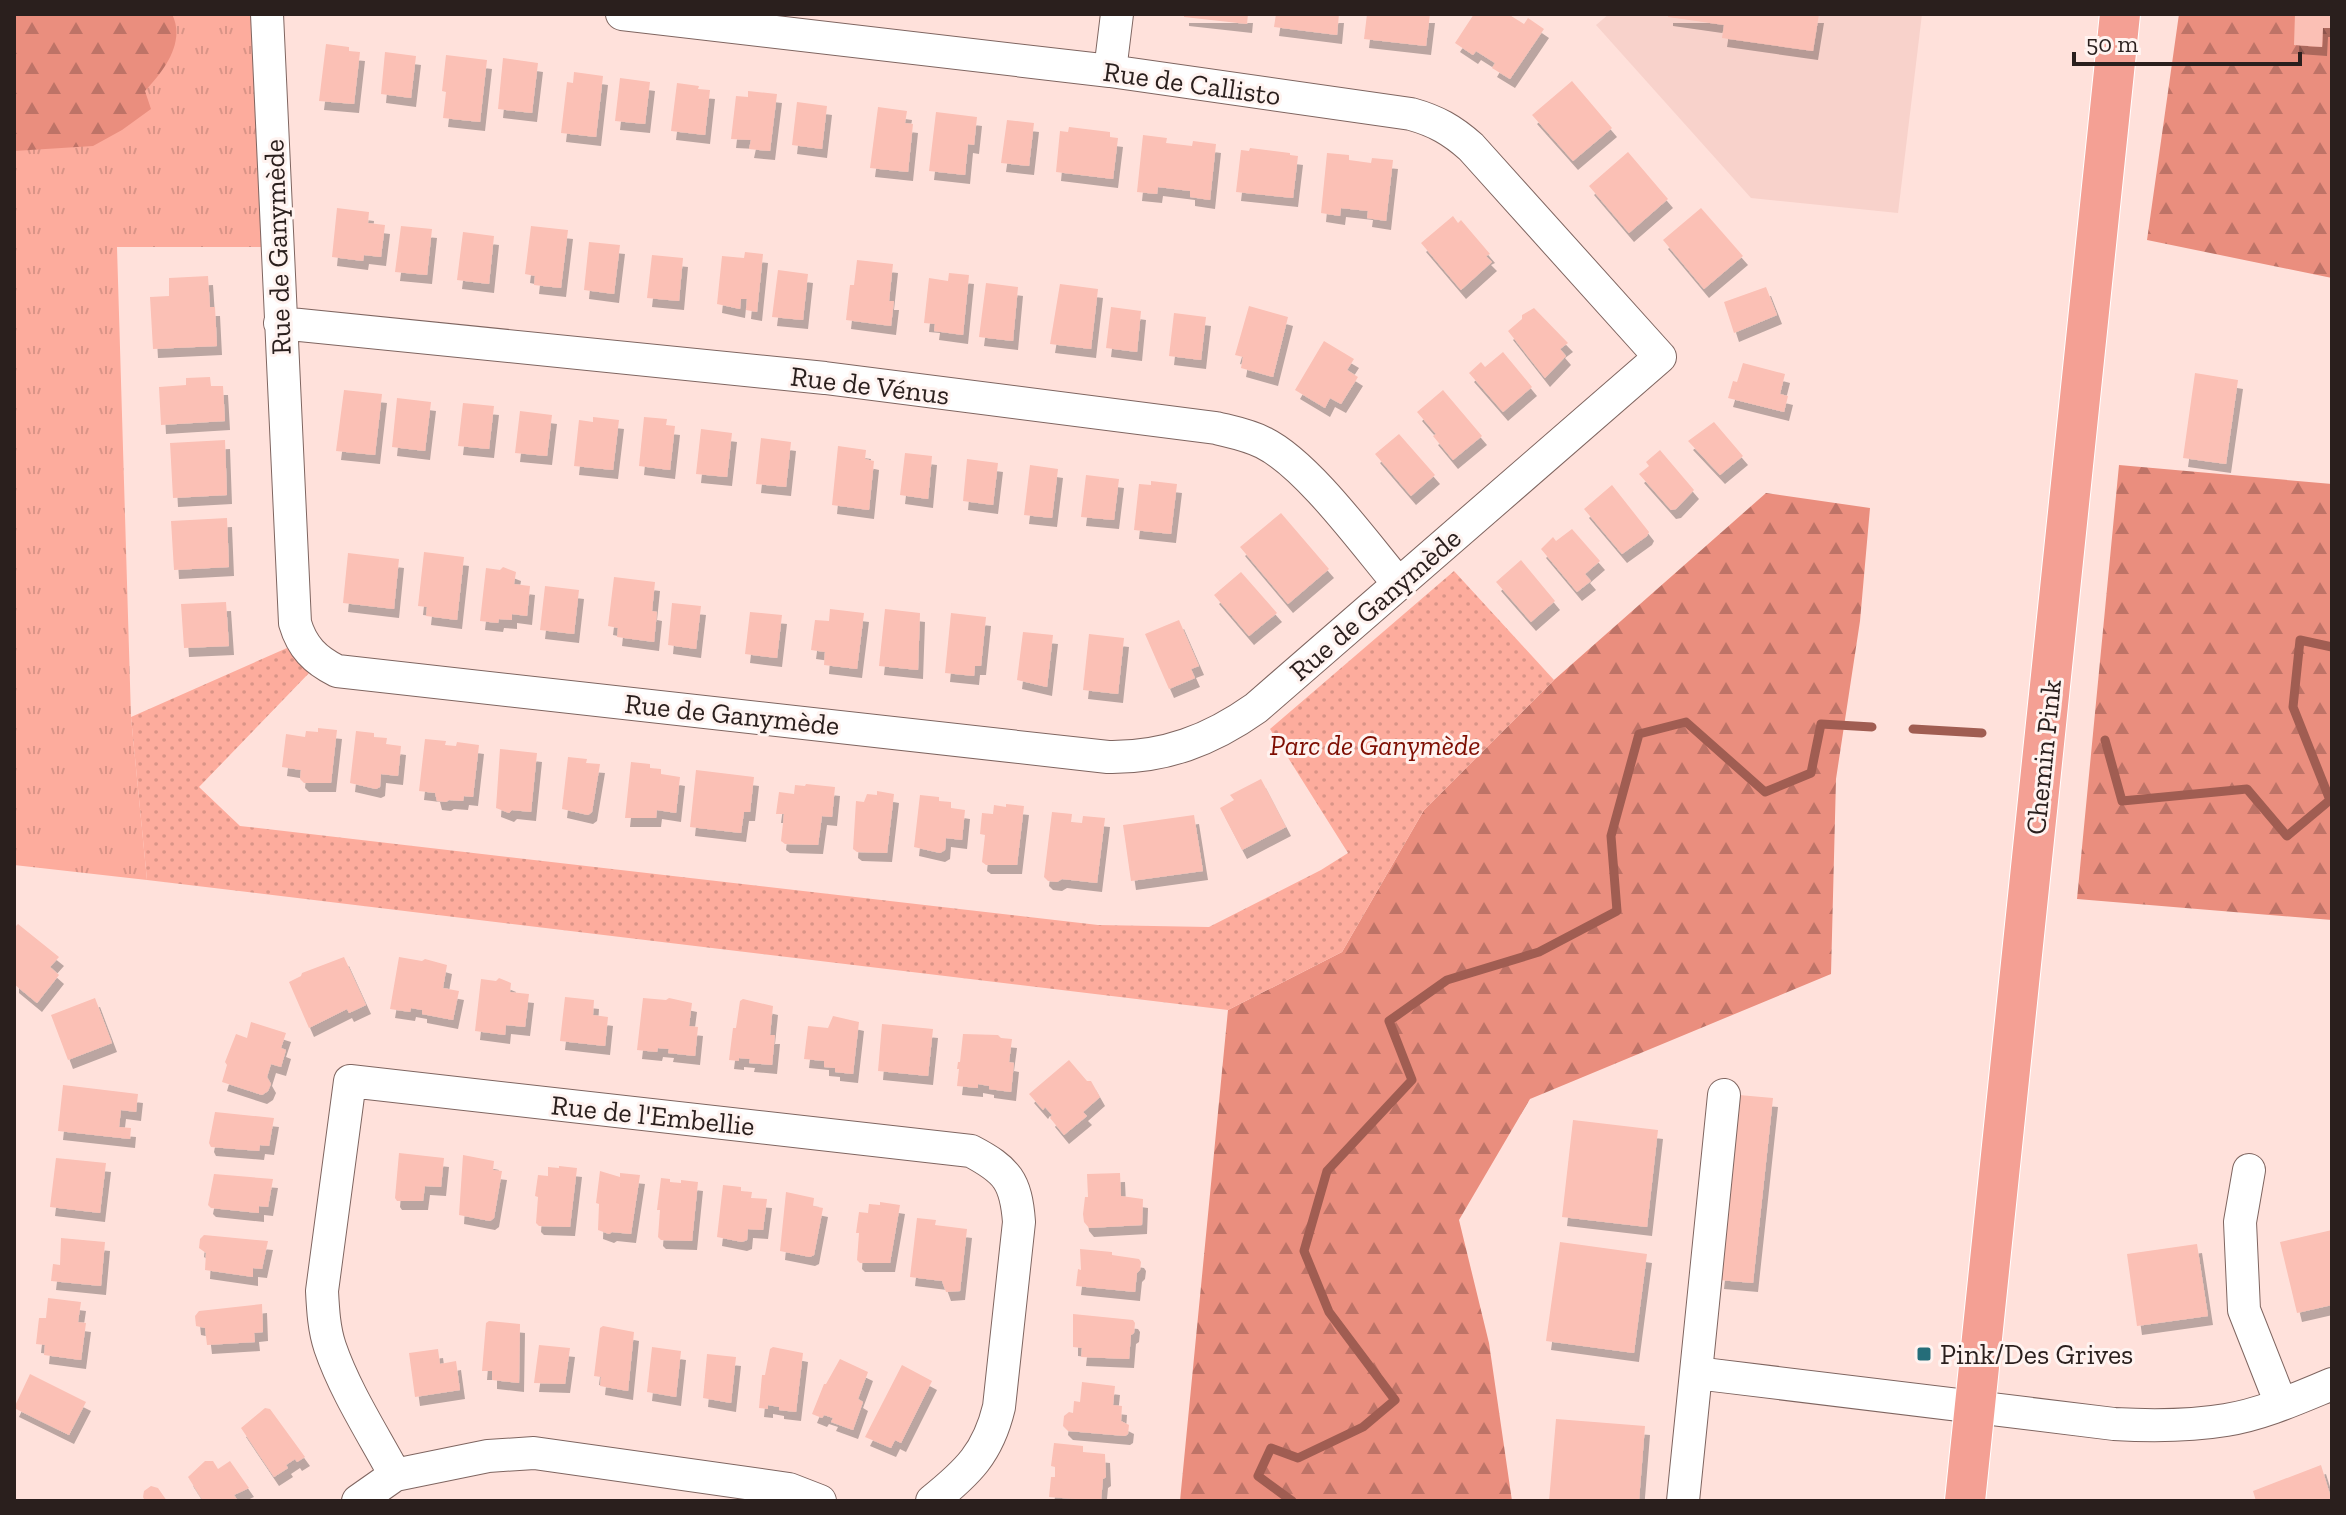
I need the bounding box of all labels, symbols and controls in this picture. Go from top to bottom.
scale bar [2074,16,2300,66]
text: 50 m [2086,29,2139,58]
street label: Rue de Callisto [1101,55,1283,112]
street label: Rue de Ganymède [257,139,298,355]
street label: Rue de Vénus [789,359,951,412]
street label: Rue de Ganymède [1283,521,1468,688]
street label: Chemin Pink [2019,677,2068,836]
street label: Rue de Ganymède [623,687,841,742]
park label: Parc de Ganymède [1269,729,1481,762]
street label: Rue de l'Embellie [549,1088,756,1143]
place label: Pink/Des Grives [1940,1338,2133,1371]
marker: Pink/Des Grives [1915,1345,1933,1363]

